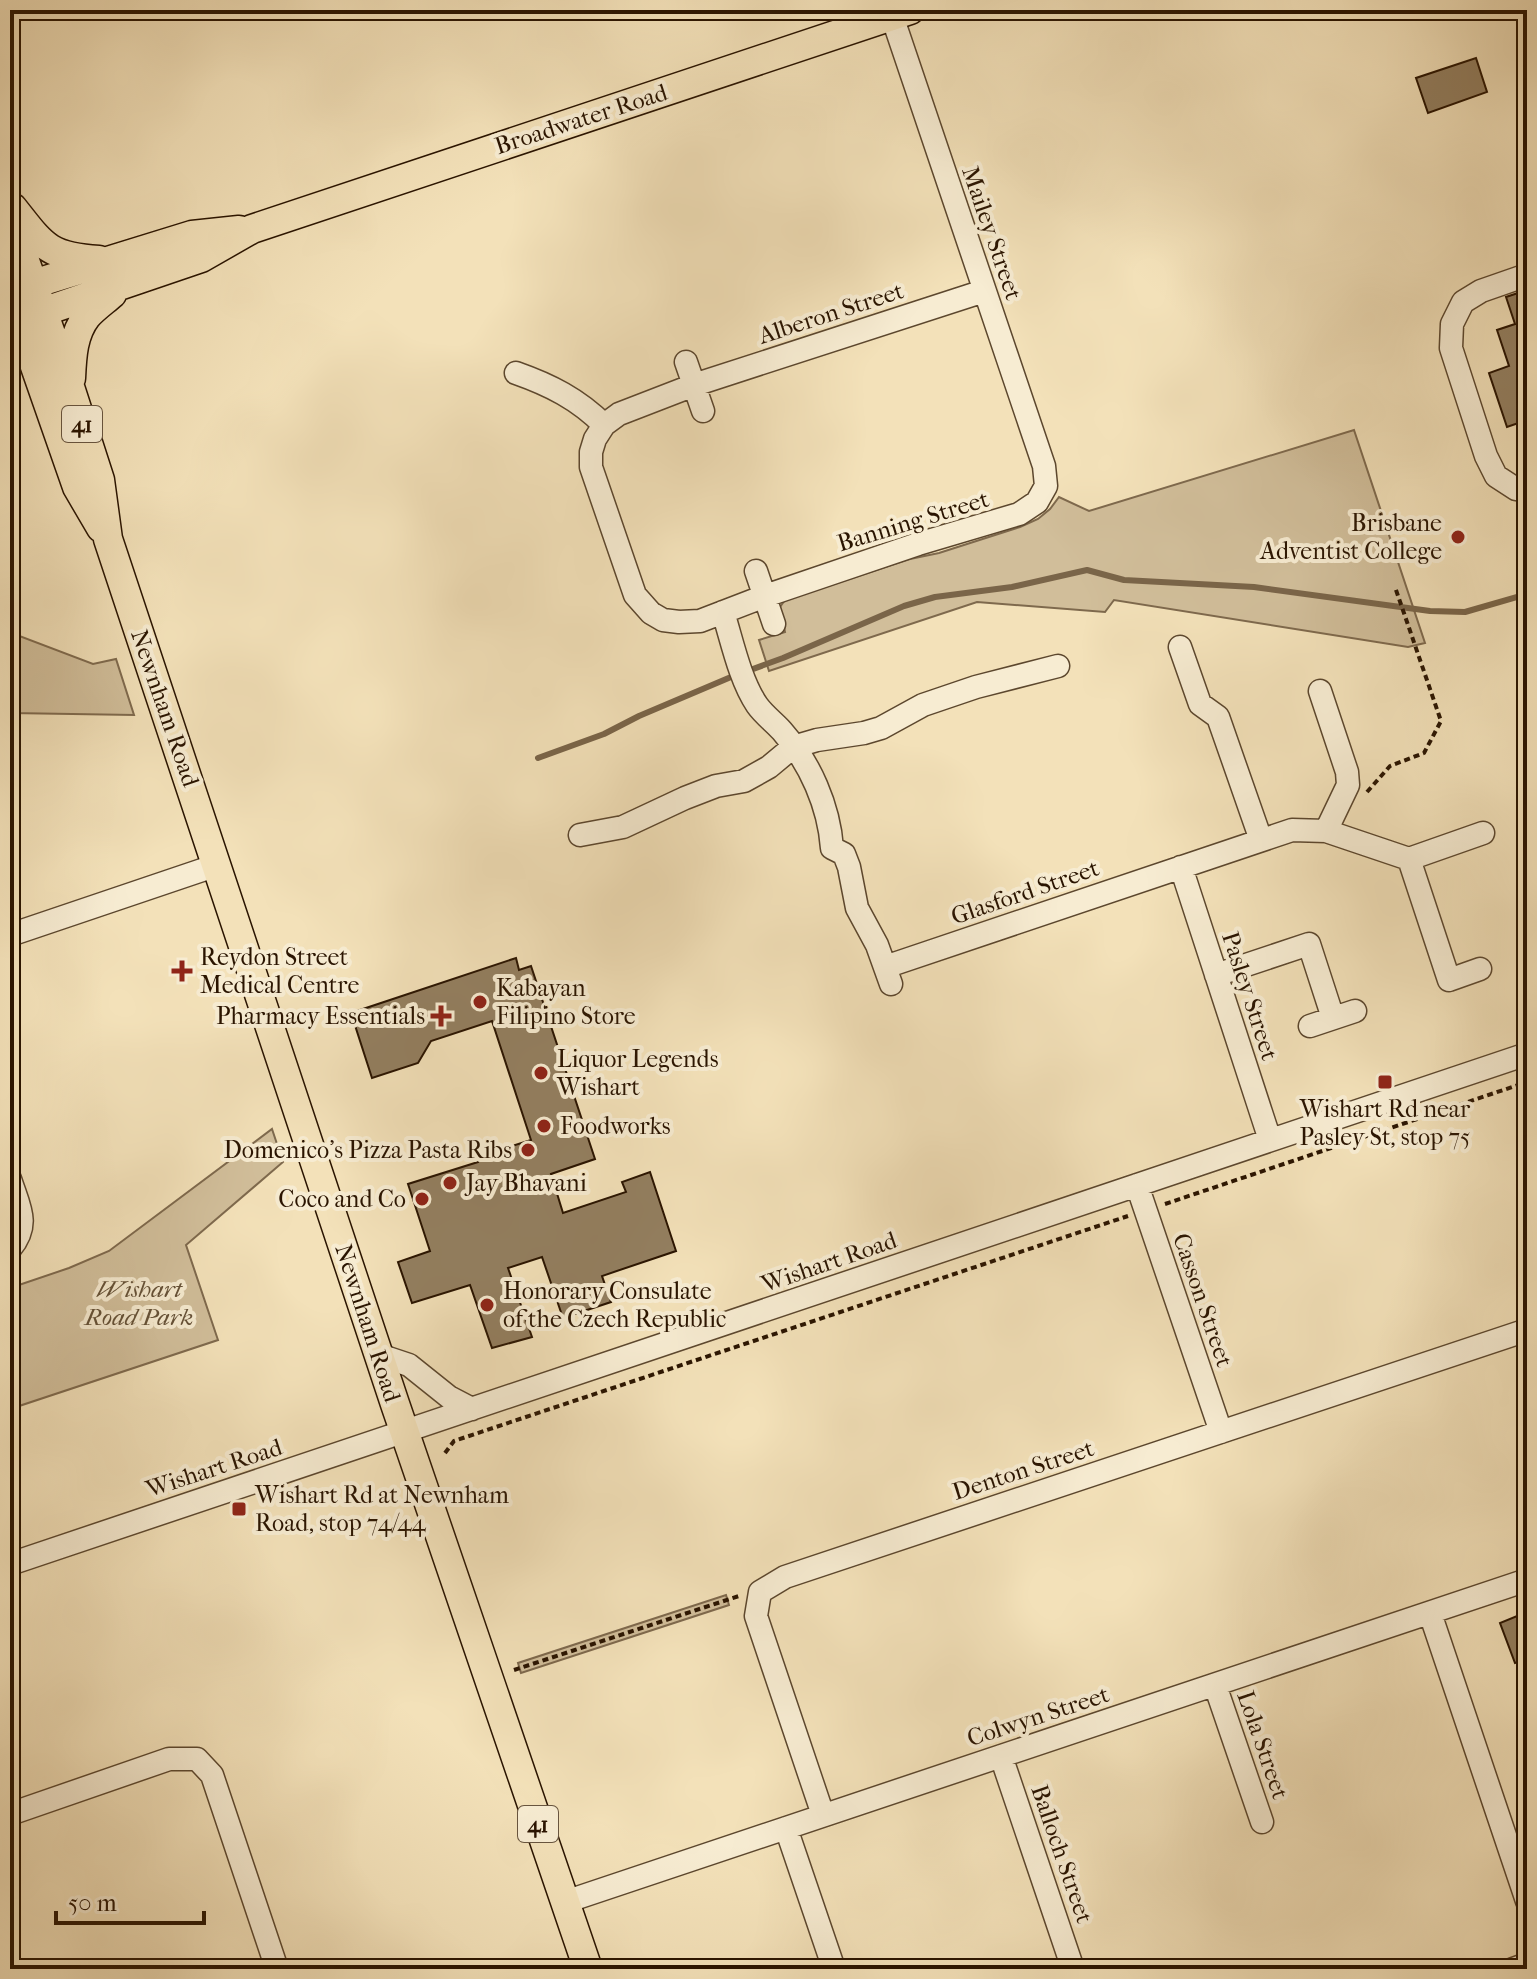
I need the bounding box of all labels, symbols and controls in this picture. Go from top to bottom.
street label: Broadwater Road [491,78,672,160]
street label: Mailey Street [956,163,1028,304]
street label: Alberon Street [754,276,908,350]
road number: 41 [62,406,102,442]
street label: Banning Street [834,485,993,557]
place label: Brisbane Adventist College [1259,509,1442,565]
marker: Brisbane Adventist College [1449,528,1467,546]
street label: Newnham Road [125,626,205,791]
street label: Glasford Street [947,853,1103,930]
street label: Pasley Street [1216,928,1284,1064]
place label: Reydon Street Medical Centre [200,943,359,999]
marker: Reydon Street Medical Centre [171,960,193,982]
place label: Kabayan Filipino Store [496,974,636,1030]
marker: Kabayan Filipino Store [471,993,489,1011]
place label: Pharmacy Essentials [216,1002,425,1030]
marker: Pharmacy Essentials [432,1007,450,1025]
place label: Liquor Legends Wishart [556,1045,719,1101]
marker: Liquor Legends Wishart [532,1064,550,1082]
marker: Wishart Rd near Pasley St, stop 75 [1376,1073,1394,1091]
place label: Wishart Rd near Pasley St, stop 75 [1299,1095,1471,1151]
place label: Foodworks [560,1112,671,1140]
marker: Foodworks [535,1117,553,1135]
place label: Domenico's Pizza Pasta Ribs [224,1136,512,1164]
marker: Domenico's Pizza Pasta Ribs [519,1141,537,1159]
place label: Jay Bhavani [464,1169,587,1197]
marker: Jay Bhavani [441,1174,459,1192]
place label: Coco and Co [278,1185,406,1213]
marker: Coco and Co [413,1190,431,1208]
street label: Wishart Road [757,1225,901,1299]
street label: Casson Street [1167,1230,1239,1371]
street label: Newnham Road [329,1241,407,1406]
park label: Wishart Road Park [83,1275,193,1331]
place label: Honorary Consulate of the Czech Republic [503,1277,726,1333]
marker: Honorary Consulate of the Czech Republic [478,1296,496,1314]
street label: Wishart Road [142,1433,286,1503]
street label: Denton Street [949,1434,1098,1506]
place label: Wishart Rd at Newnham Road, stop 74/44 [254,1481,509,1537]
marker: Wishart Rd at Newnham Road, stop 74/44 [230,1500,248,1518]
street label: Colwyn Street [964,1680,1113,1752]
street label: Lola Street [1231,1687,1295,1803]
street label: Balloch Street [1025,1781,1099,1927]
road number: 41 [518,1806,558,1842]
scale bar [56,1875,204,1925]
text: 50 m [68,1889,117,1917]

